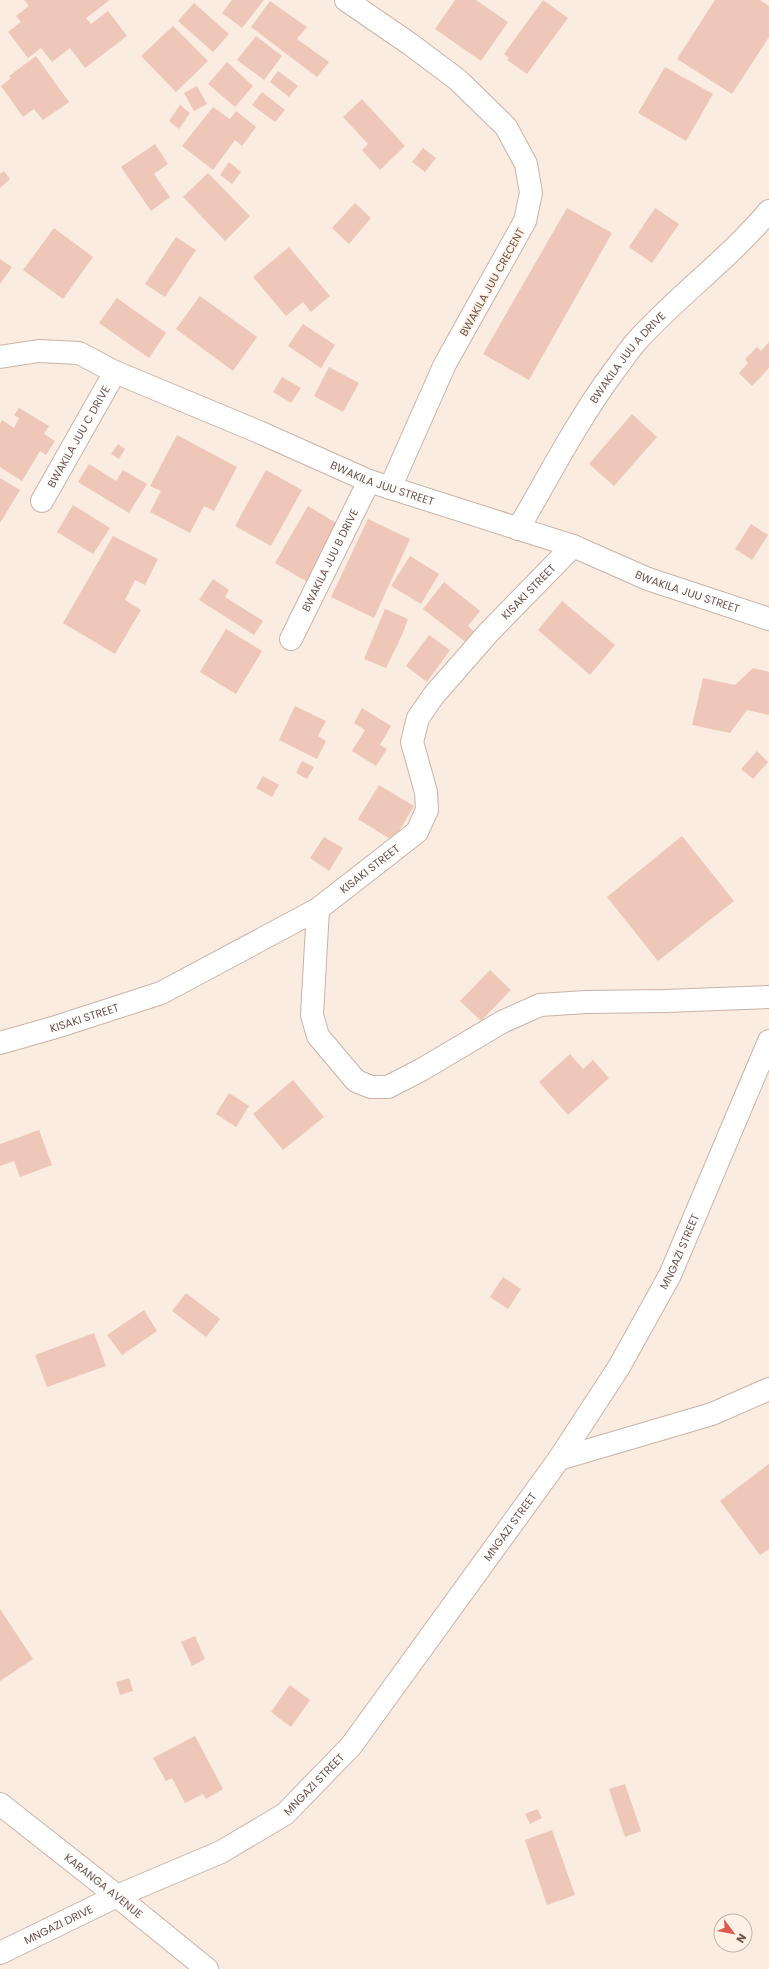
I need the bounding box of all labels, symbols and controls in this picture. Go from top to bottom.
street label: BWAKILA JUU CRECENT [456,225,528,339]
street label: BWAKILA JUU A DRIVE [586,308,669,406]
street label: BWAKILA JUU C DRIVE [43,383,114,490]
street label: BWAKILA JUU STREET [328,457,436,509]
street label: BWAKILA JUU B DRIVE [298,506,362,614]
street label: KISAKI STREET [498,560,559,623]
street label: BWAKILA JUU STREET [633,566,742,617]
street label: KISAKI STREET [336,840,403,897]
street label: KISAKI STREET [48,999,121,1036]
street label: MNGAZI STREET [656,1211,703,1292]
street label: MNGAZI STREET [480,1489,540,1564]
street label: MNGAZI STREET [280,1749,348,1819]
street label: KARANGA AVENUE [61,1850,146,1922]
street label: MNGAZI DRIVE [21,1901,96,1948]
north arrow [713,1913,753,1953]
text: N [733,1931,750,1946]

